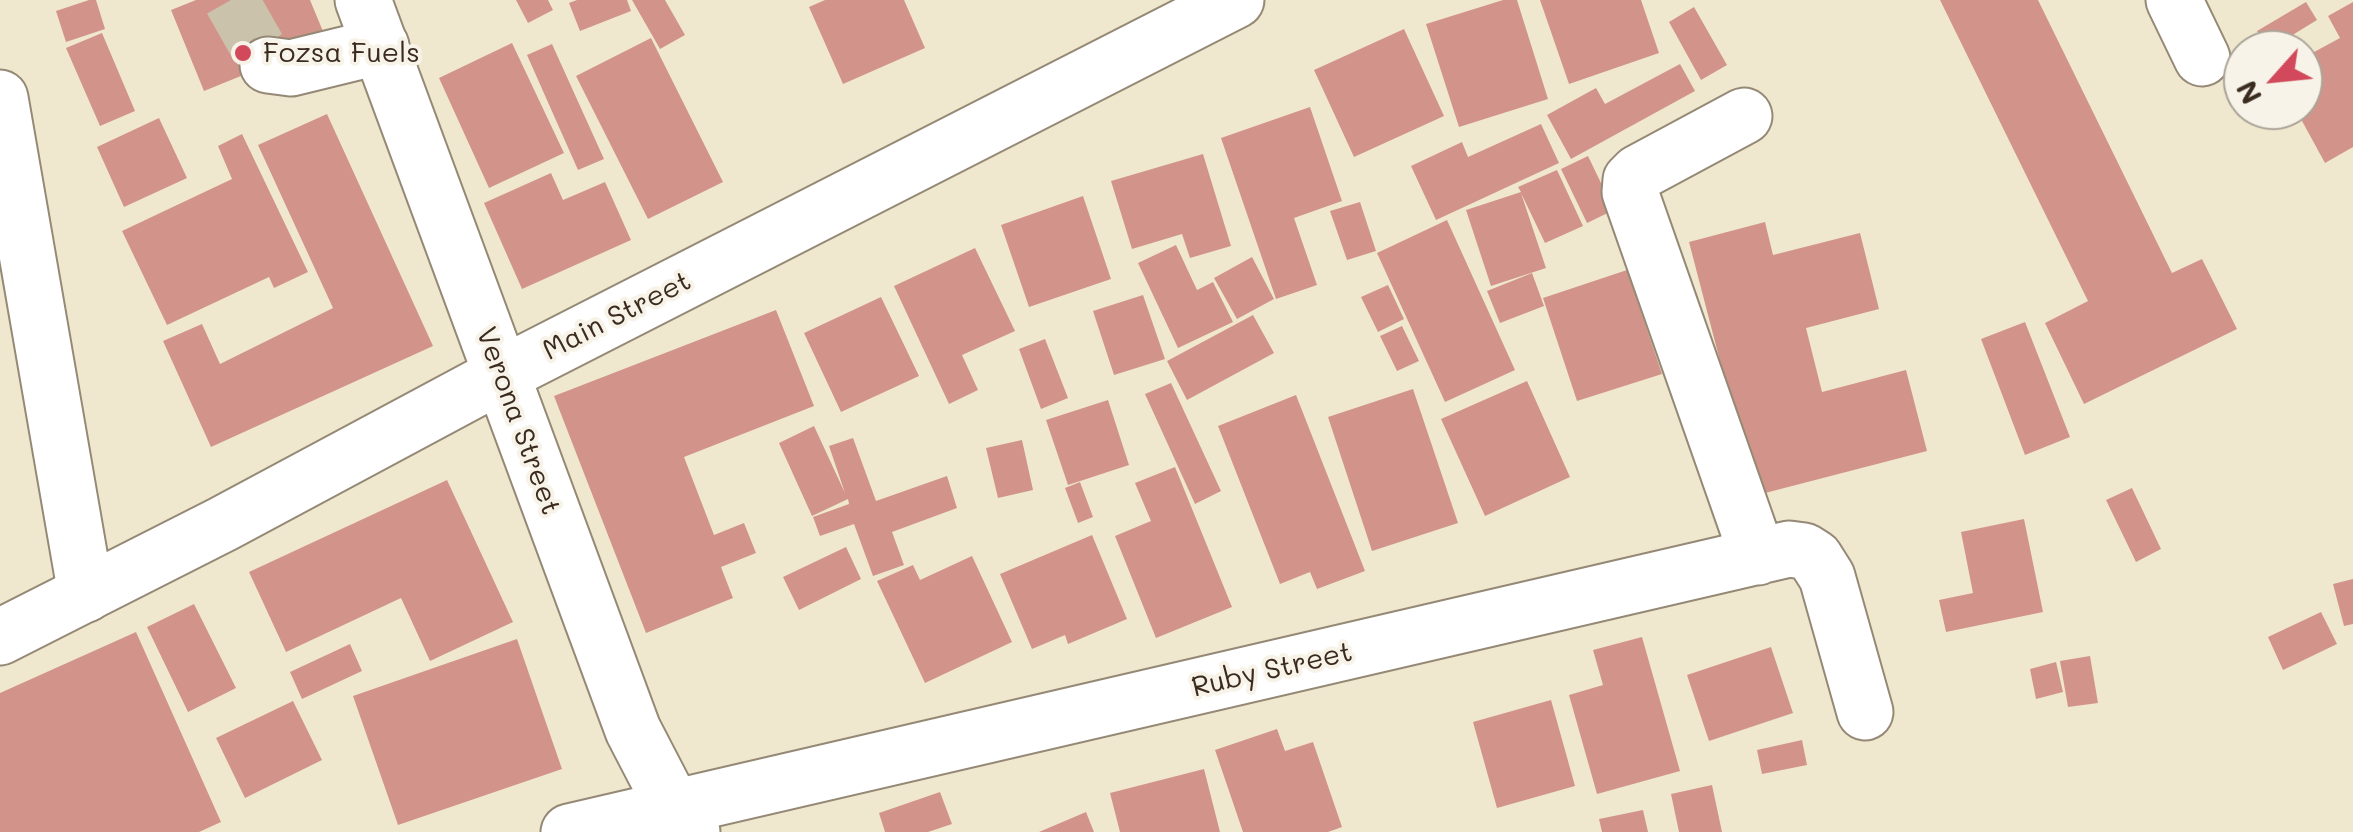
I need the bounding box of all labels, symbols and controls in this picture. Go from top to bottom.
north arrow [2223,30,2323,130]
place label: Fozsa Fuels [263,36,420,70]
marker: Fozsa Fuels [232,42,254,64]
text: N [2227,75,2269,110]
street label: Main Street [537,264,697,368]
street label: Verona Street [469,323,567,519]
street label: Ruby Street [1188,635,1356,705]

